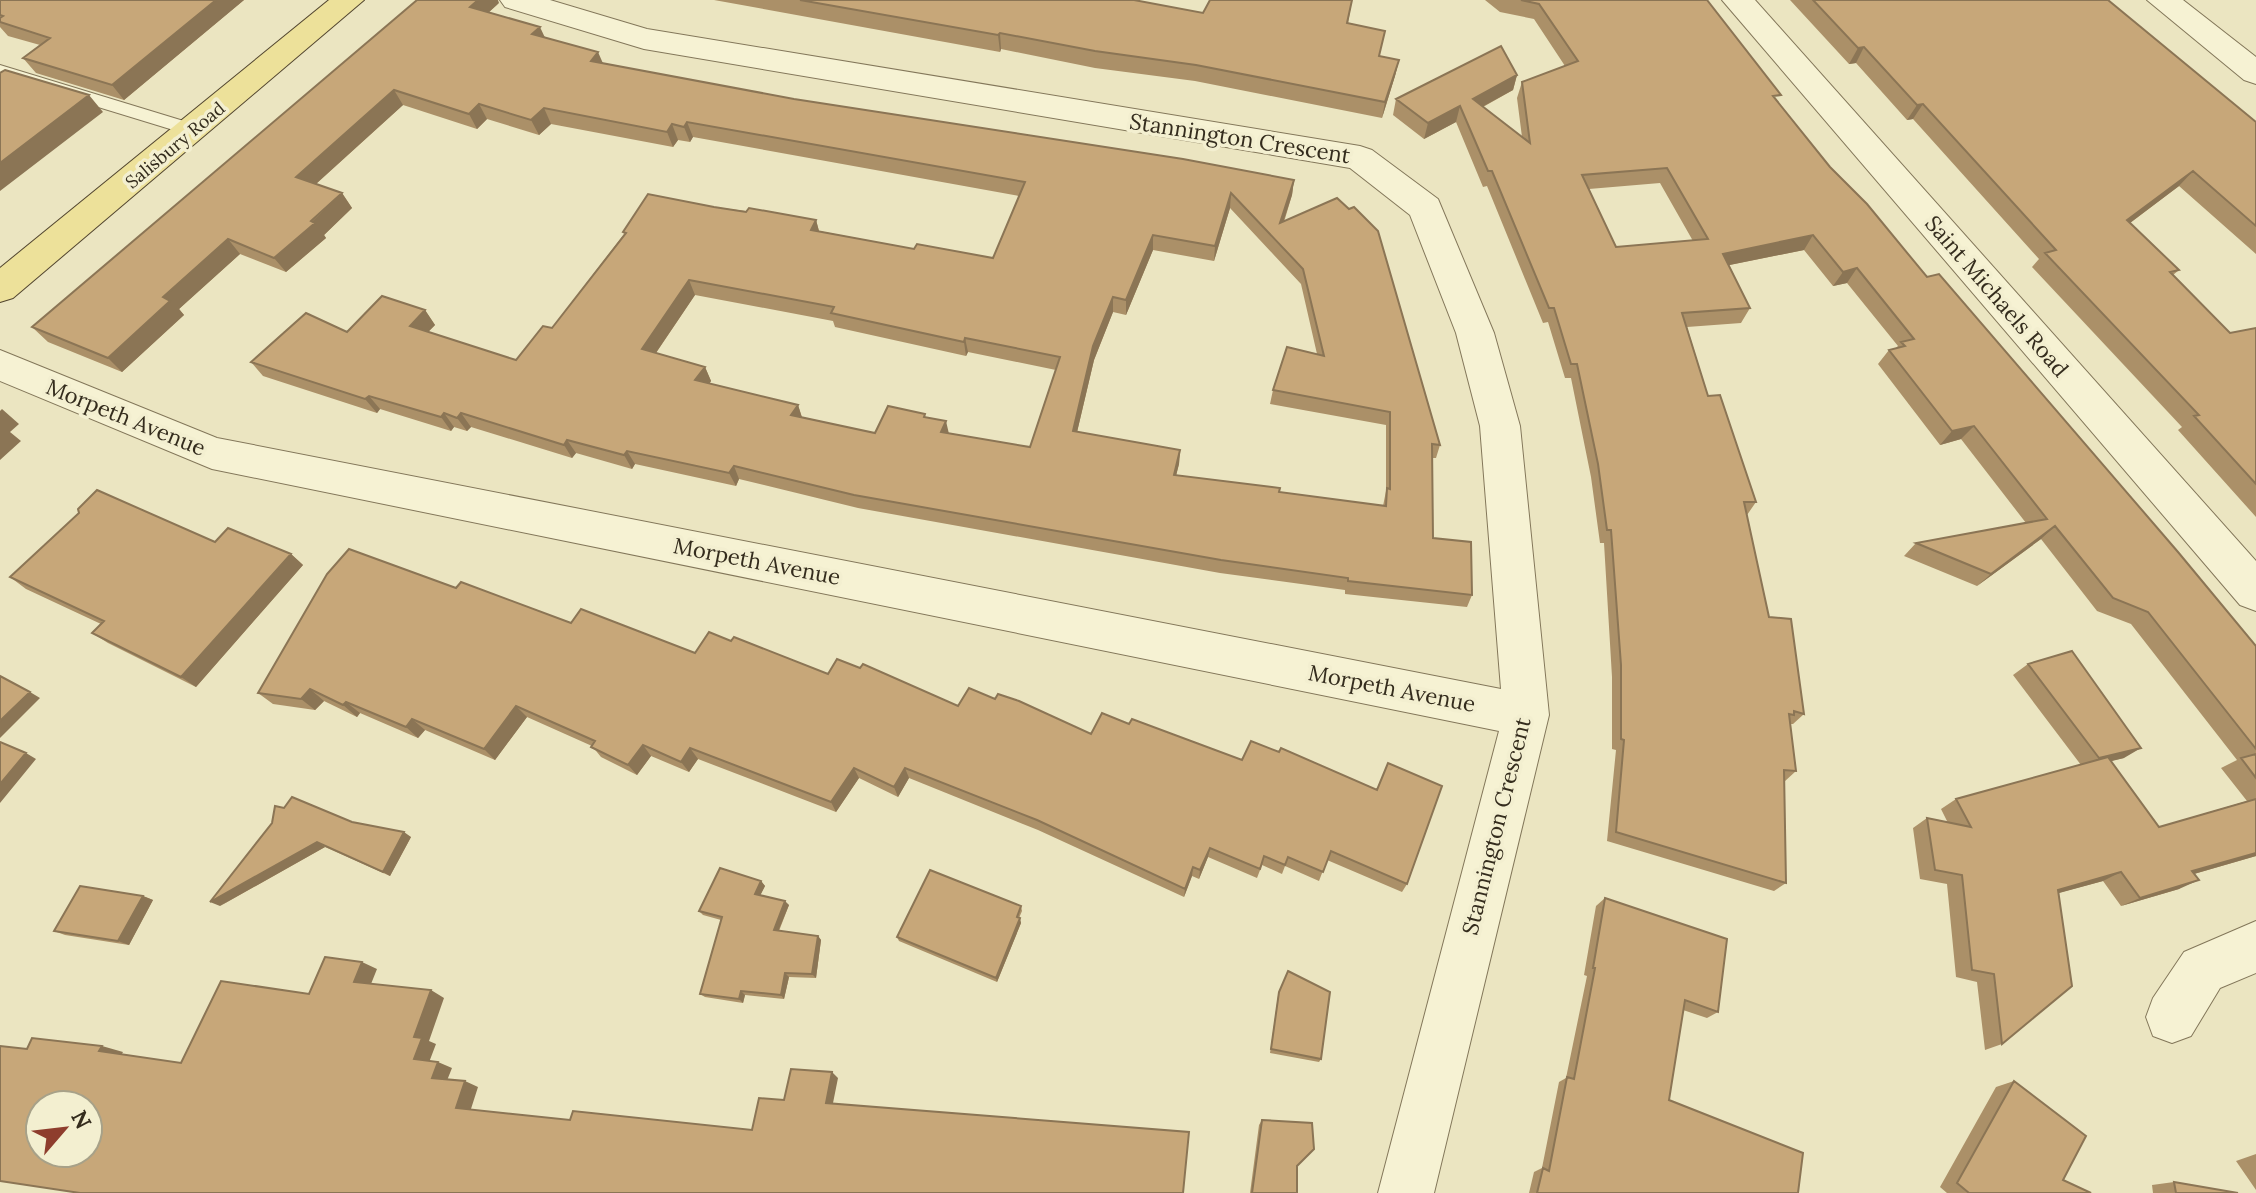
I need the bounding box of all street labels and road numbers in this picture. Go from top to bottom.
street label: Salisbury Road [120,96,230,193]
street label: Stannington Crescent [1128,107,1353,169]
street label: Saint Michaels Road [1919,209,2075,383]
street label: Morpeth Avenue [42,372,210,462]
street label: Morpeth Avenue [671,531,843,591]
street label: Morpeth Avenue [1306,658,1478,718]
street label: Stannington Crescent [1455,714,1537,938]

